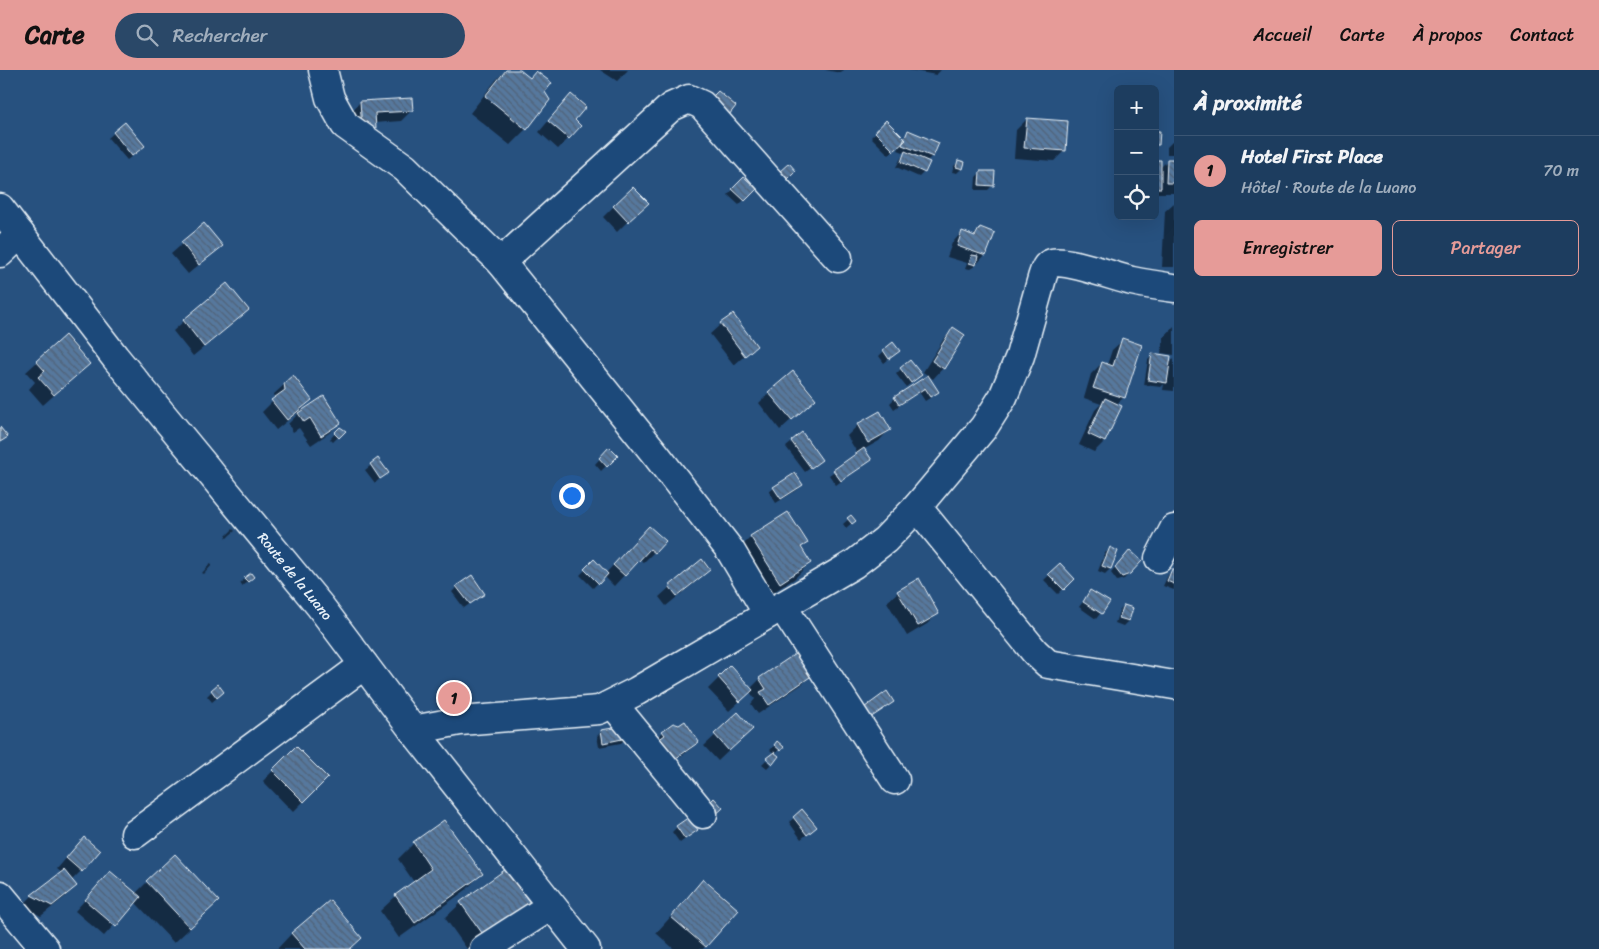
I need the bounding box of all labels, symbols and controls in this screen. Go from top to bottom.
search box [115,13,465,58]
text: Carte [25,14,85,56]
text: Rechercher [173,19,267,52]
text: Accueil [1253,19,1312,51]
text: Carte [1340,19,1385,51]
text: À propos [1413,19,1482,51]
text: Contact [1510,19,1574,51]
icon: search [133,21,161,49]
text: À proximité [1194,84,1302,122]
map controls [1114,85,1159,220]
button: + [1114,85,1159,130]
button: − [1114,130,1159,175]
text: Hotel First Place [1241,140,1383,173]
text: 1 [1207,156,1213,185]
text: 70 m [1543,156,1579,185]
text: Hôtel · Route de la Luano [1241,173,1416,202]
button: locate [1114,175,1159,220]
button: Enregistrer [1194,220,1382,276]
button: Partager [1392,220,1579,276]
your location [559,483,585,509]
street label: Route de la Luano [251,526,339,626]
pin: 1 [438,679,470,717]

